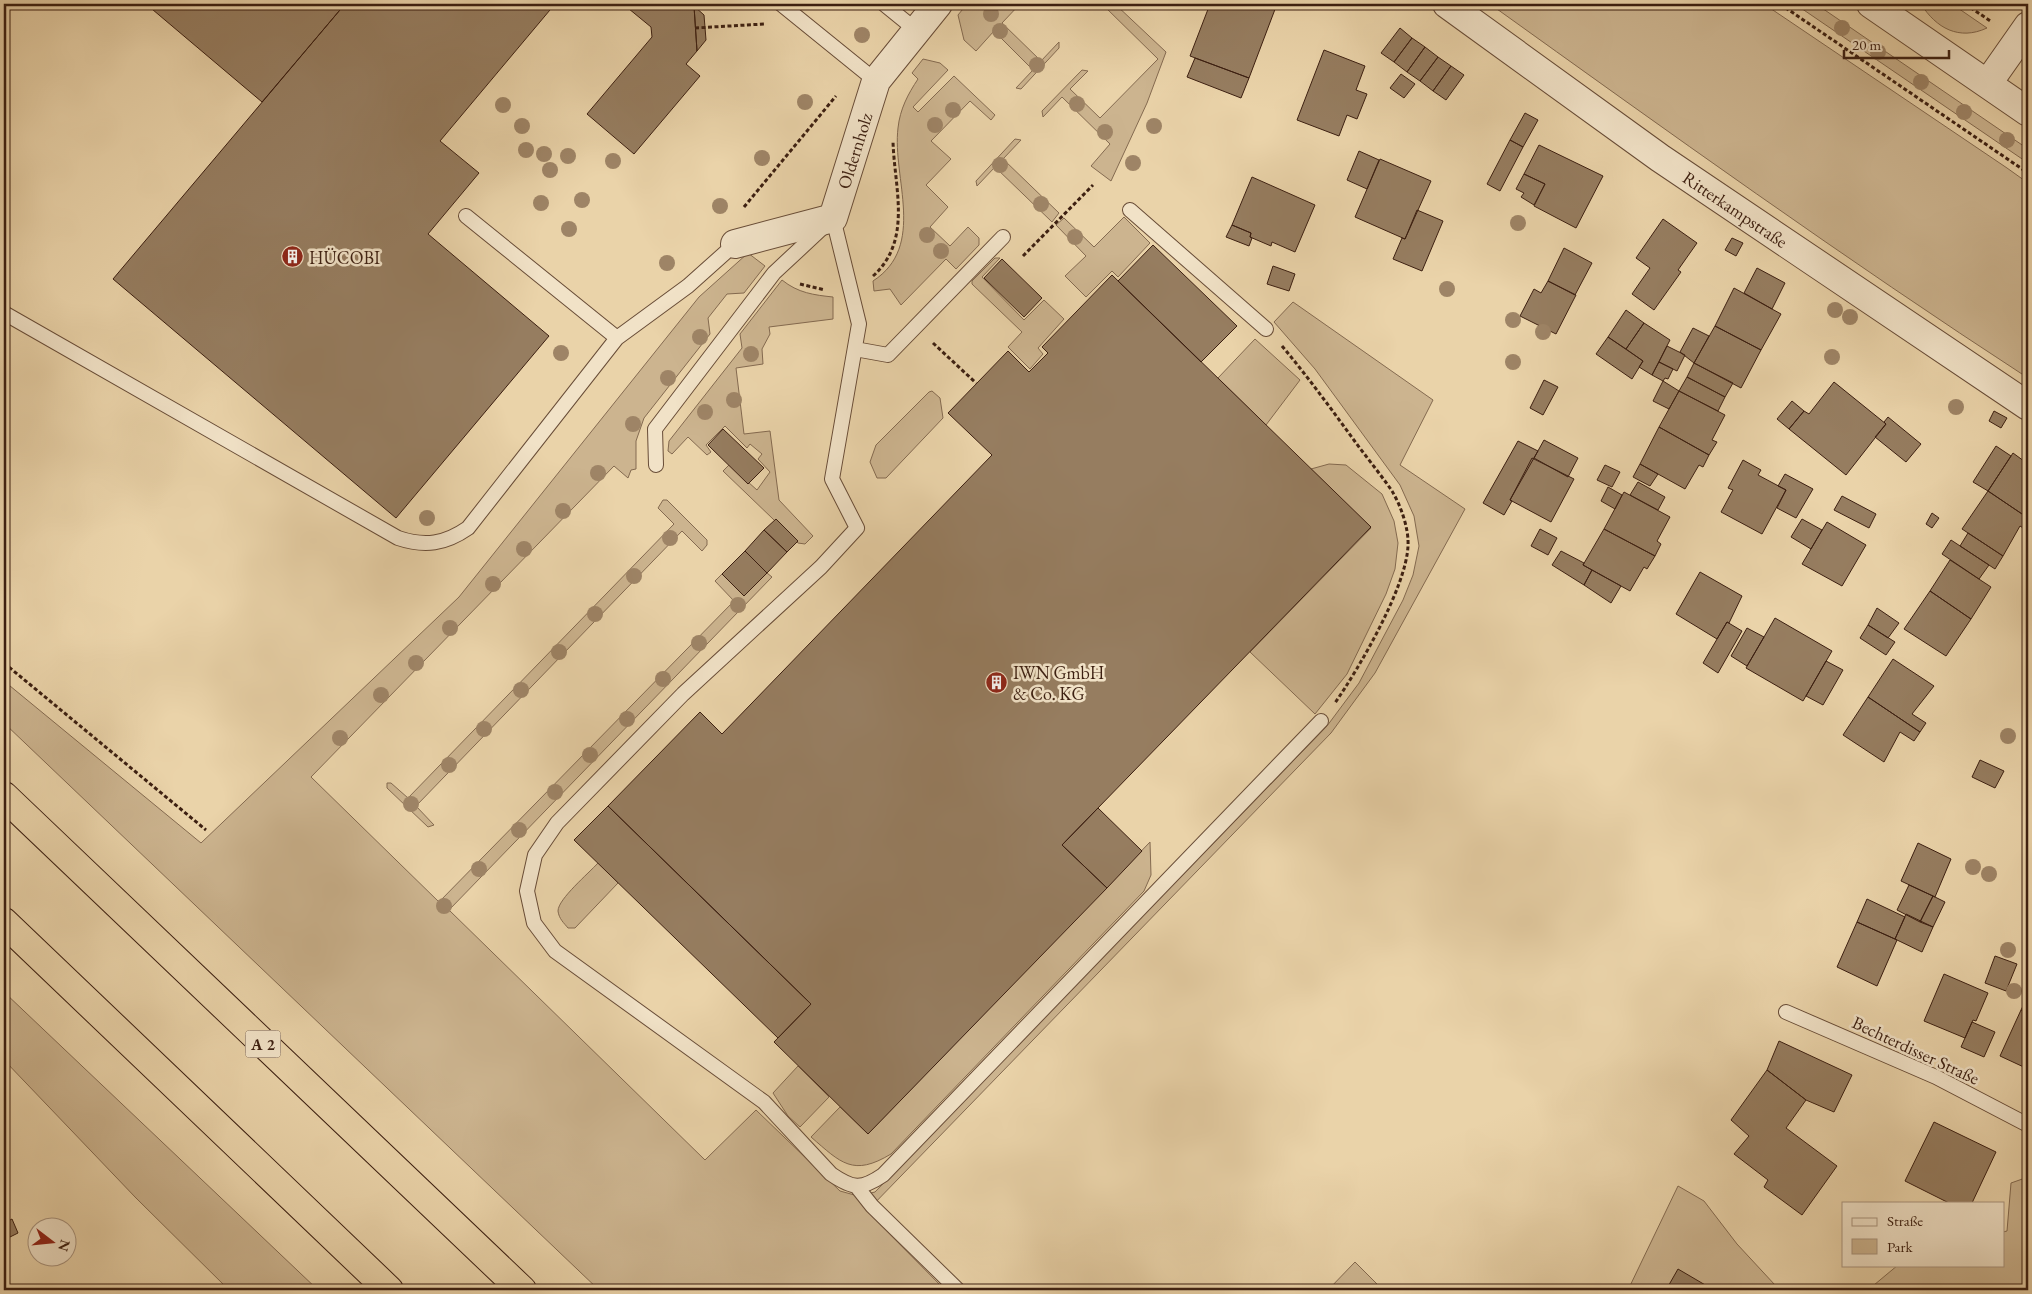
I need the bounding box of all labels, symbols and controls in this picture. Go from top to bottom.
scale bar [1844,28,1950,60]
text: 20 m [1852,35,1881,54]
street label: Oldernholz [831,109,877,192]
street label: Ritterkampstraße [1679,165,1792,252]
building icon: HÜCOBI [281,245,305,269]
place label: HÜCOBI [309,246,380,269]
place label: IWN GmbH & Co. KG [1013,661,1104,705]
building icon: IWN GmbH & Co. KG [985,670,1009,694]
street label: Bechterdisser Straße [1849,1010,1983,1090]
road number: A 2 [246,1030,280,1058]
legend [1842,1202,2004,1266]
text: Straße [1887,1211,1923,1230]
north arrow [28,1216,78,1266]
text: Park [1887,1237,1914,1256]
text: N [54,1238,75,1254]

